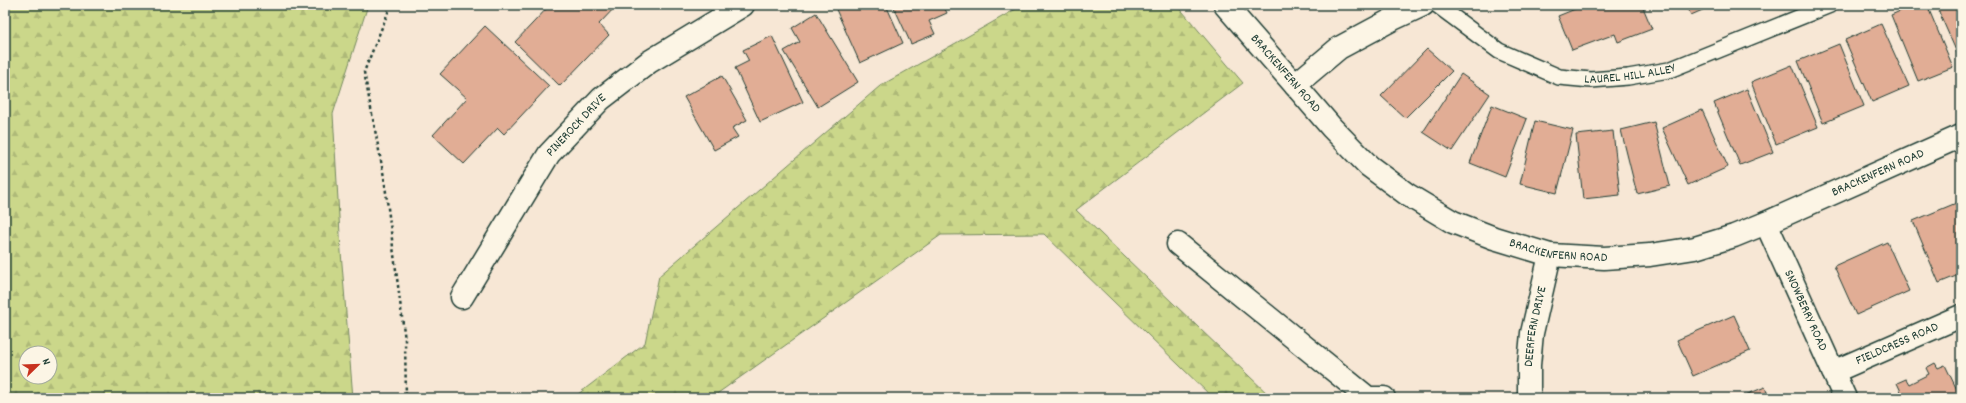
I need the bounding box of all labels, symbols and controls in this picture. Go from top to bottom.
street label: BRACKENFERN ROAD [1245,30,1325,118]
street label: LAUREL HILL ALLEY [1583,58,1680,90]
street label: PINEROCK DRIVE [542,89,610,161]
street label: BRACKENFERN ROAD [1829,144,1928,202]
street label: BRACKENFERN ROAD [1507,234,1608,268]
street label: SNOWBERRY ROAD [1779,267,1832,354]
street label: DEERFERN DRIVE [1519,284,1552,368]
street label: FIELDCRESS ROAD [1853,317,1942,370]
north arrow [18,345,58,385]
text: N [37,356,54,368]

